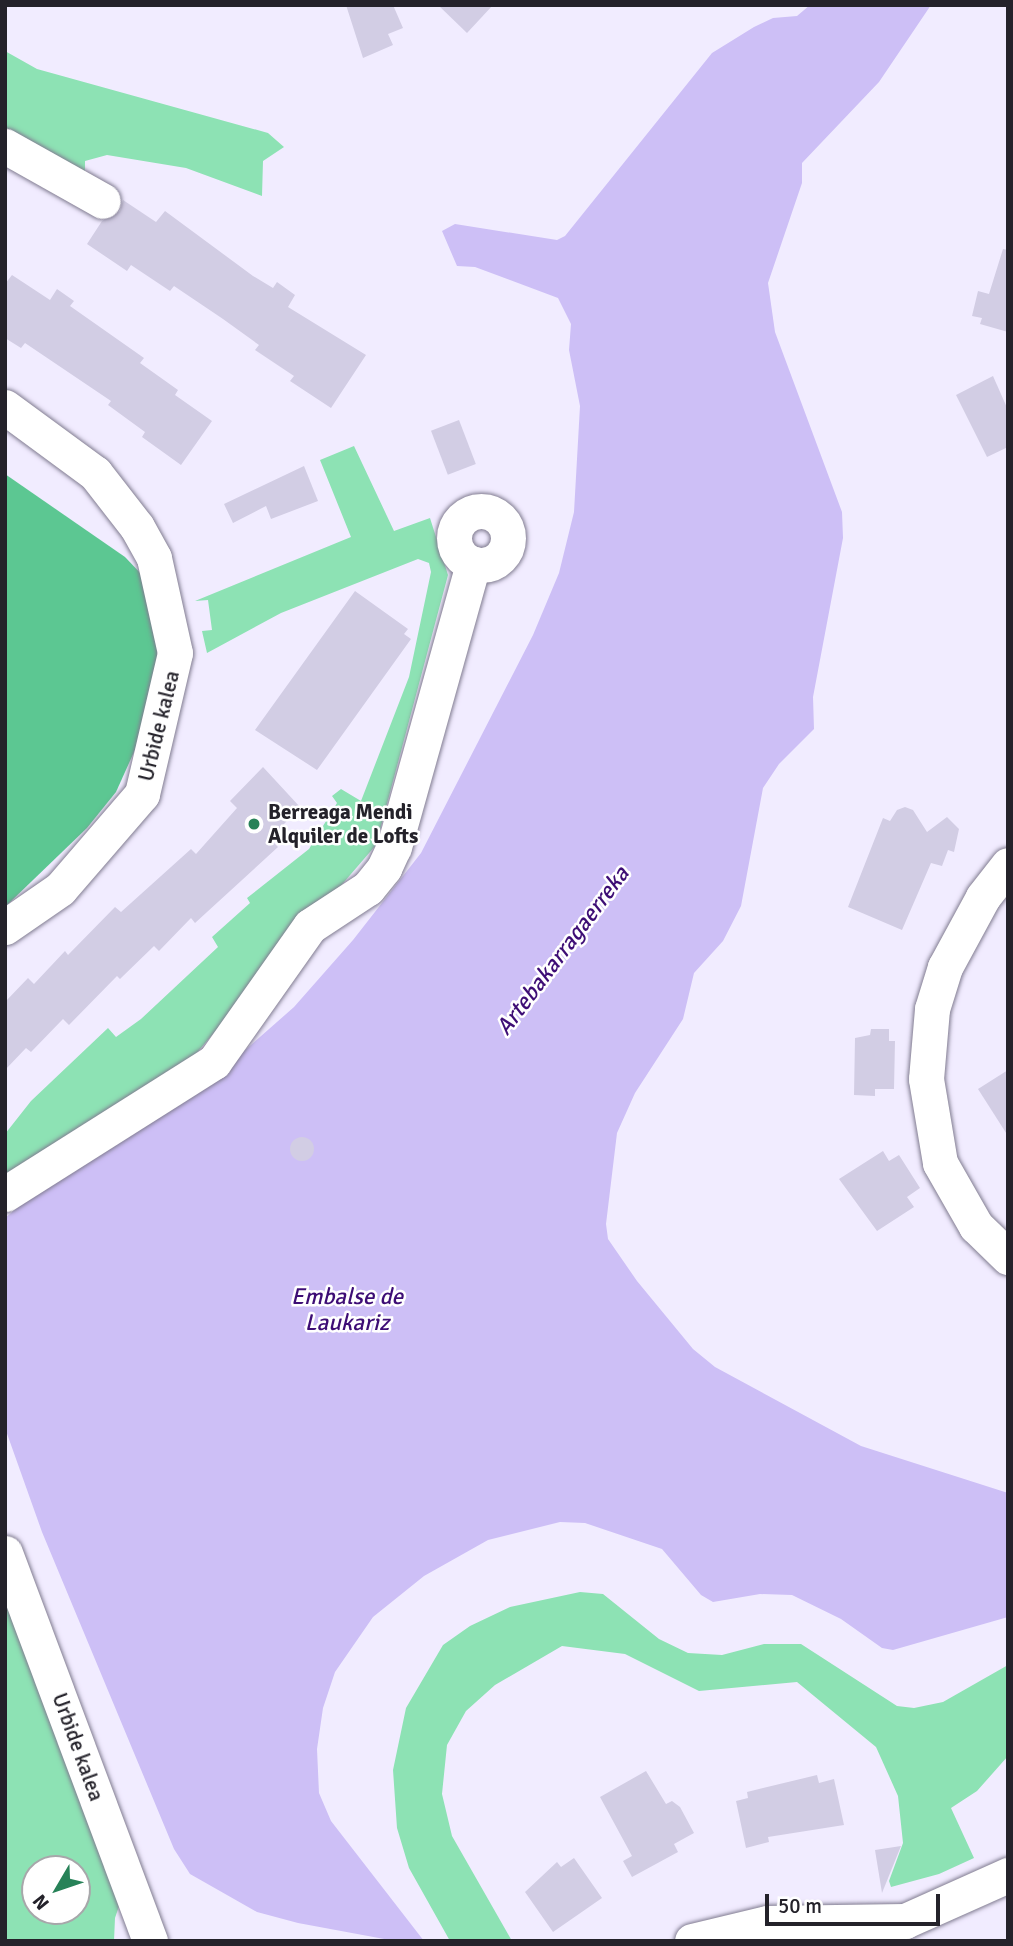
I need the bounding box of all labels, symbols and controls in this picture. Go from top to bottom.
street label: Urbide kalea [133,668,185,784]
place label: Berreaga Mendi Alquiler de Lofts [268,799,418,849]
marker: Berreaga Mendi Alquiler de Lofts [246,816,262,832]
water label: Artebakarragaerreka [491,861,635,1041]
water label: Embalse de Laukariz [291,1283,403,1337]
street label: Urbide kalea [47,1690,109,1804]
north arrow [21,1855,91,1925]
scale bar [768,1880,943,1924]
text: N [28,1889,55,1915]
text: 50 m [778,1893,822,1919]

